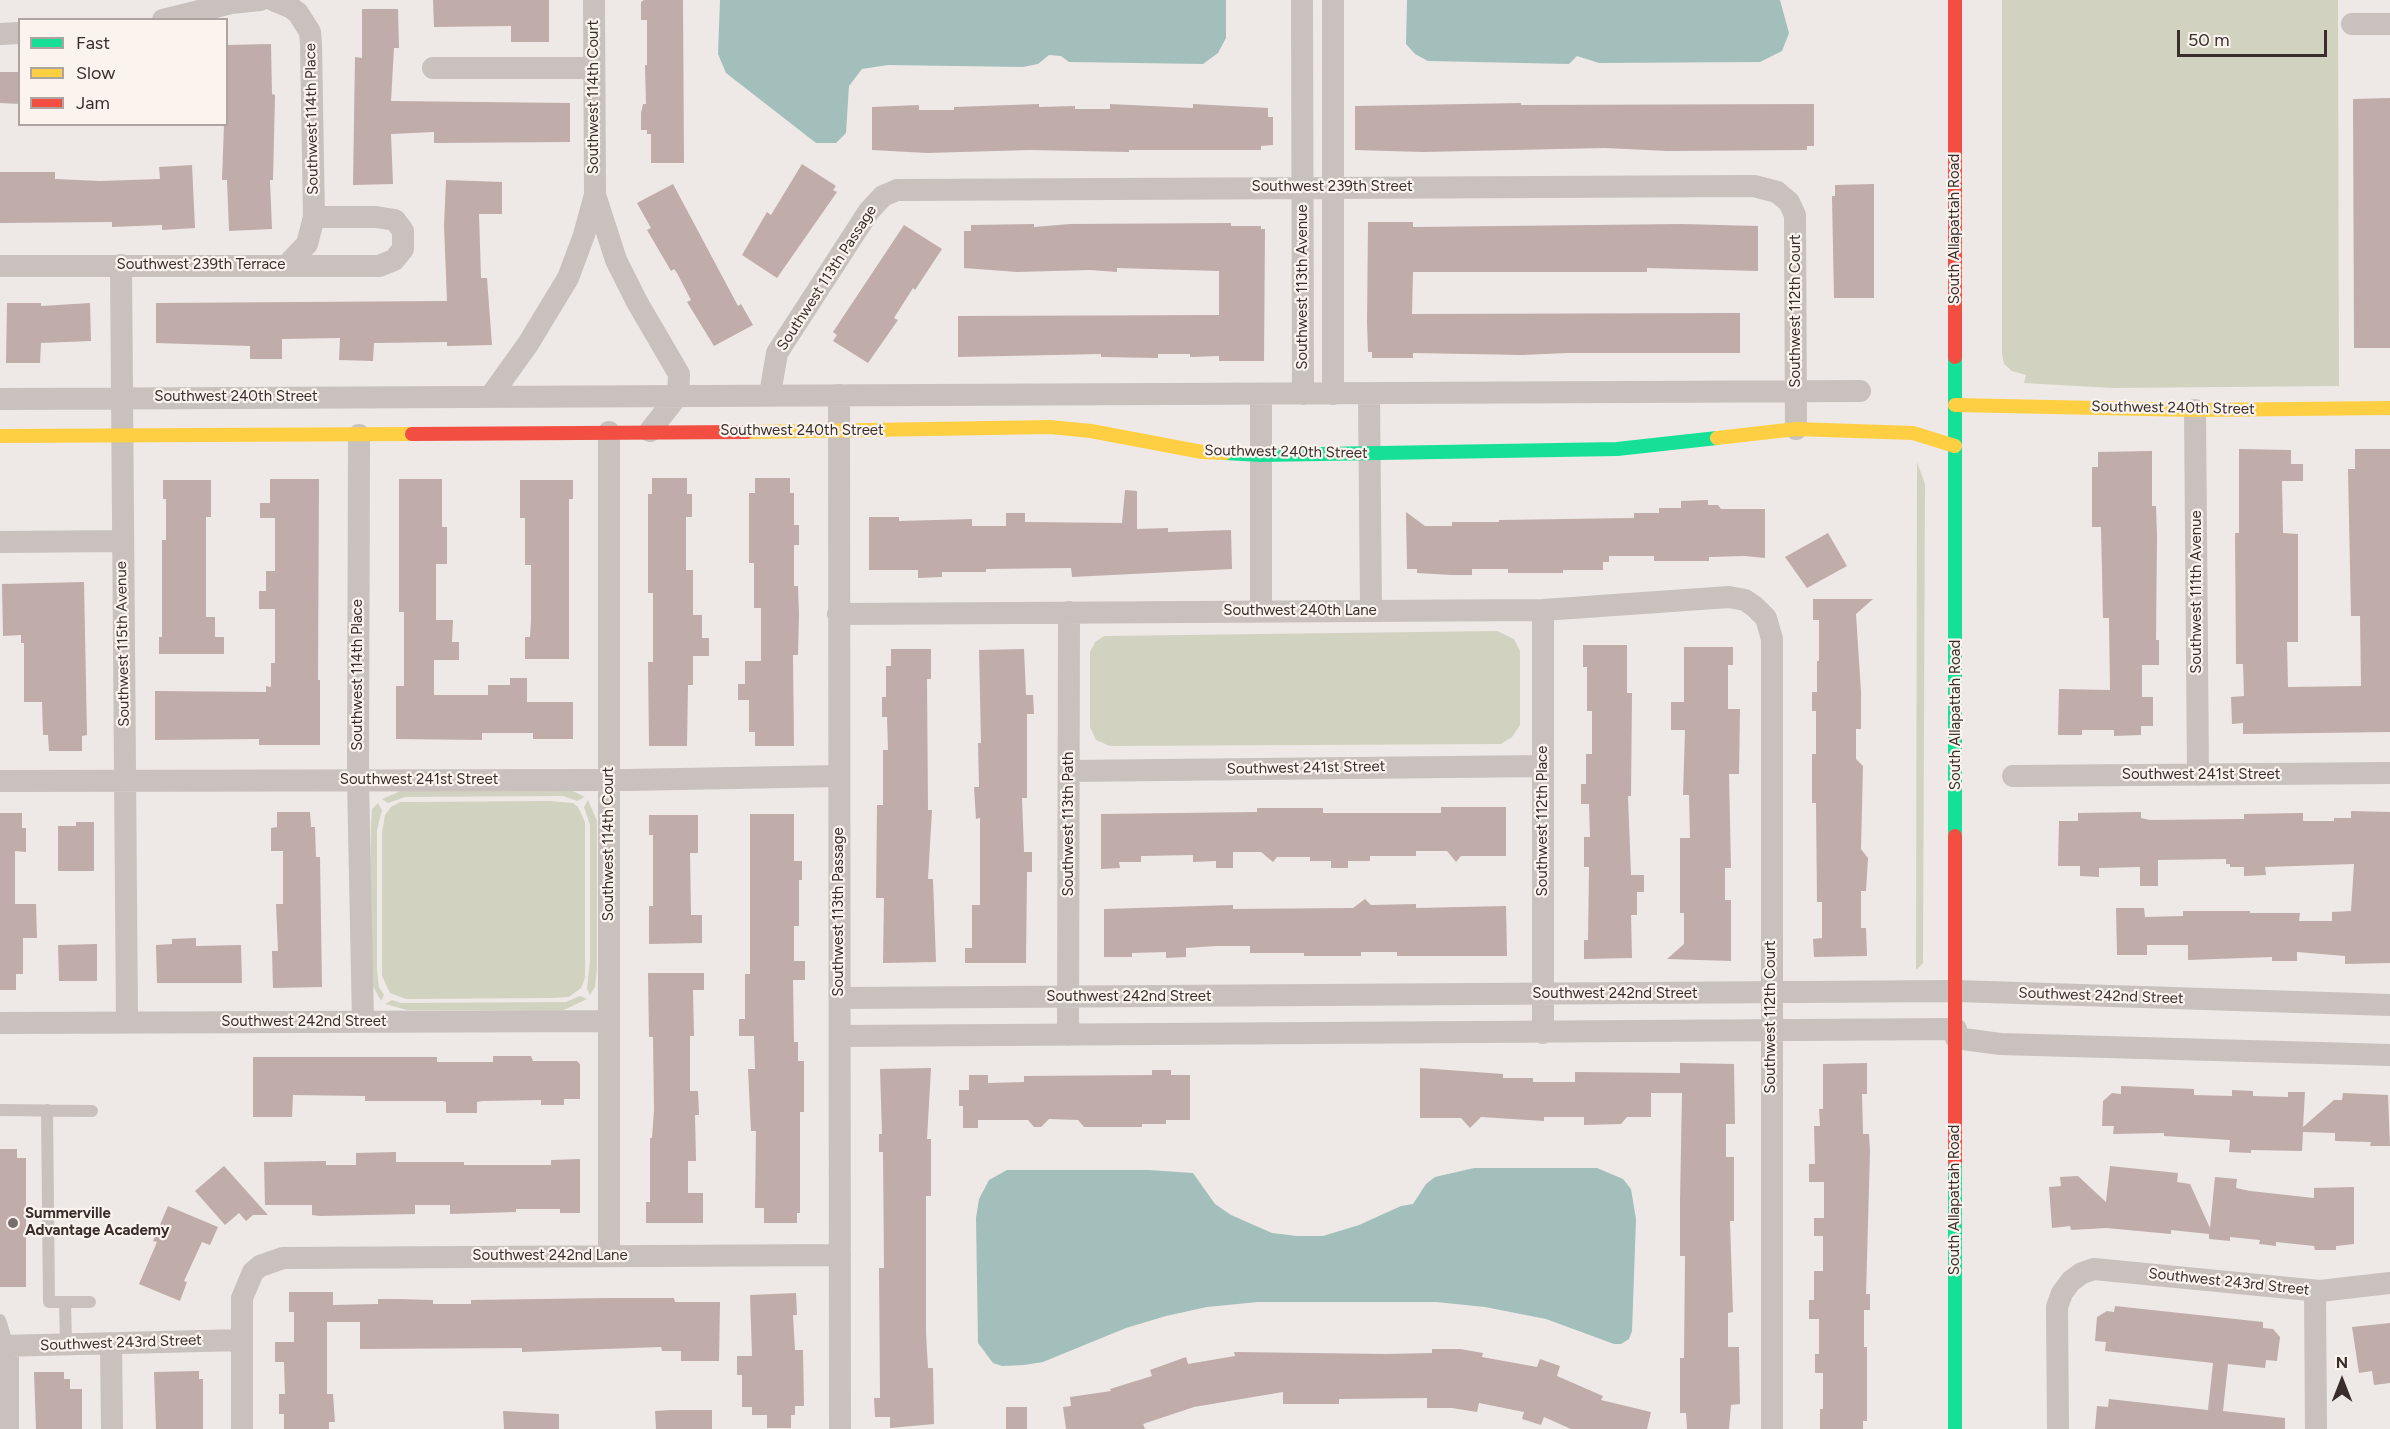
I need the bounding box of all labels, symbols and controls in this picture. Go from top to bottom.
legend [18,18,228,126]
scale bar [2180,18,2330,56]
street label: Southwest 114th Court [585,20,603,174]
text: 50 m [2188,29,2230,51]
text: Fast [76,32,110,54]
street label: Southwest 114th Place [302,43,322,195]
text: Slow [76,62,115,84]
text: Jam [76,92,110,114]
street label: South Allapattah Road [1946,154,1964,304]
street label: Southwest 239th Street [1251,178,1413,196]
street label: Southwest 113th Passage [773,202,881,354]
street label: Southwest 113th Avenue [1294,204,1312,370]
street label: Southwest 112th Court [1787,234,1805,388]
street label: Southwest 239th Terrace [117,256,285,274]
street label: Southwest 240th Street [154,388,318,406]
street label: Southwest 240th Street [2091,398,2255,418]
street label: Southwest 240th Street [720,422,884,440]
street label: Southwest 240th Street [1204,442,1368,462]
street label: Southwest 111th Avenue [2188,510,2206,674]
street label: Southwest 115th Avenue [113,561,133,727]
street label: Southwest 114th Place [349,599,367,751]
street label: Southwest 240th Lane [1223,602,1377,620]
street label: South Allapattah Road [1947,640,1965,790]
street label: Southwest 112th Place [1534,746,1552,896]
street label: Southwest 113th Path [1060,752,1078,896]
street label: Southwest 241st Street [1227,758,1385,778]
street label: Southwest 241st Street [2122,766,2280,784]
street label: Southwest 114th Court [600,767,618,921]
street label: Southwest 241st Street [340,771,498,789]
street label: Southwest 113th Passage [830,827,848,997]
street label: Southwest 112th Court [1762,940,1780,1094]
street label: Southwest 242nd Street [2018,984,2184,1008]
street label: Southwest 242nd Street [1532,985,1698,1003]
street label: Southwest 242nd Street [1046,988,1212,1006]
street label: Southwest 242nd Street [221,1013,387,1031]
street label: South Allapattah Road [1946,1125,1964,1275]
place label: Summerville Advantage Academy [25,1205,169,1240]
marker: Summerville Advantage Academy [6,1216,20,1230]
street label: Southwest 242nd Lane [472,1247,628,1265]
street label: Southwest 243rd Street [2148,1265,2310,1299]
street label: Southwest 243rd Street [40,1331,202,1355]
north arrow [2312,1351,2372,1411]
text: N [2336,1353,2348,1372]

